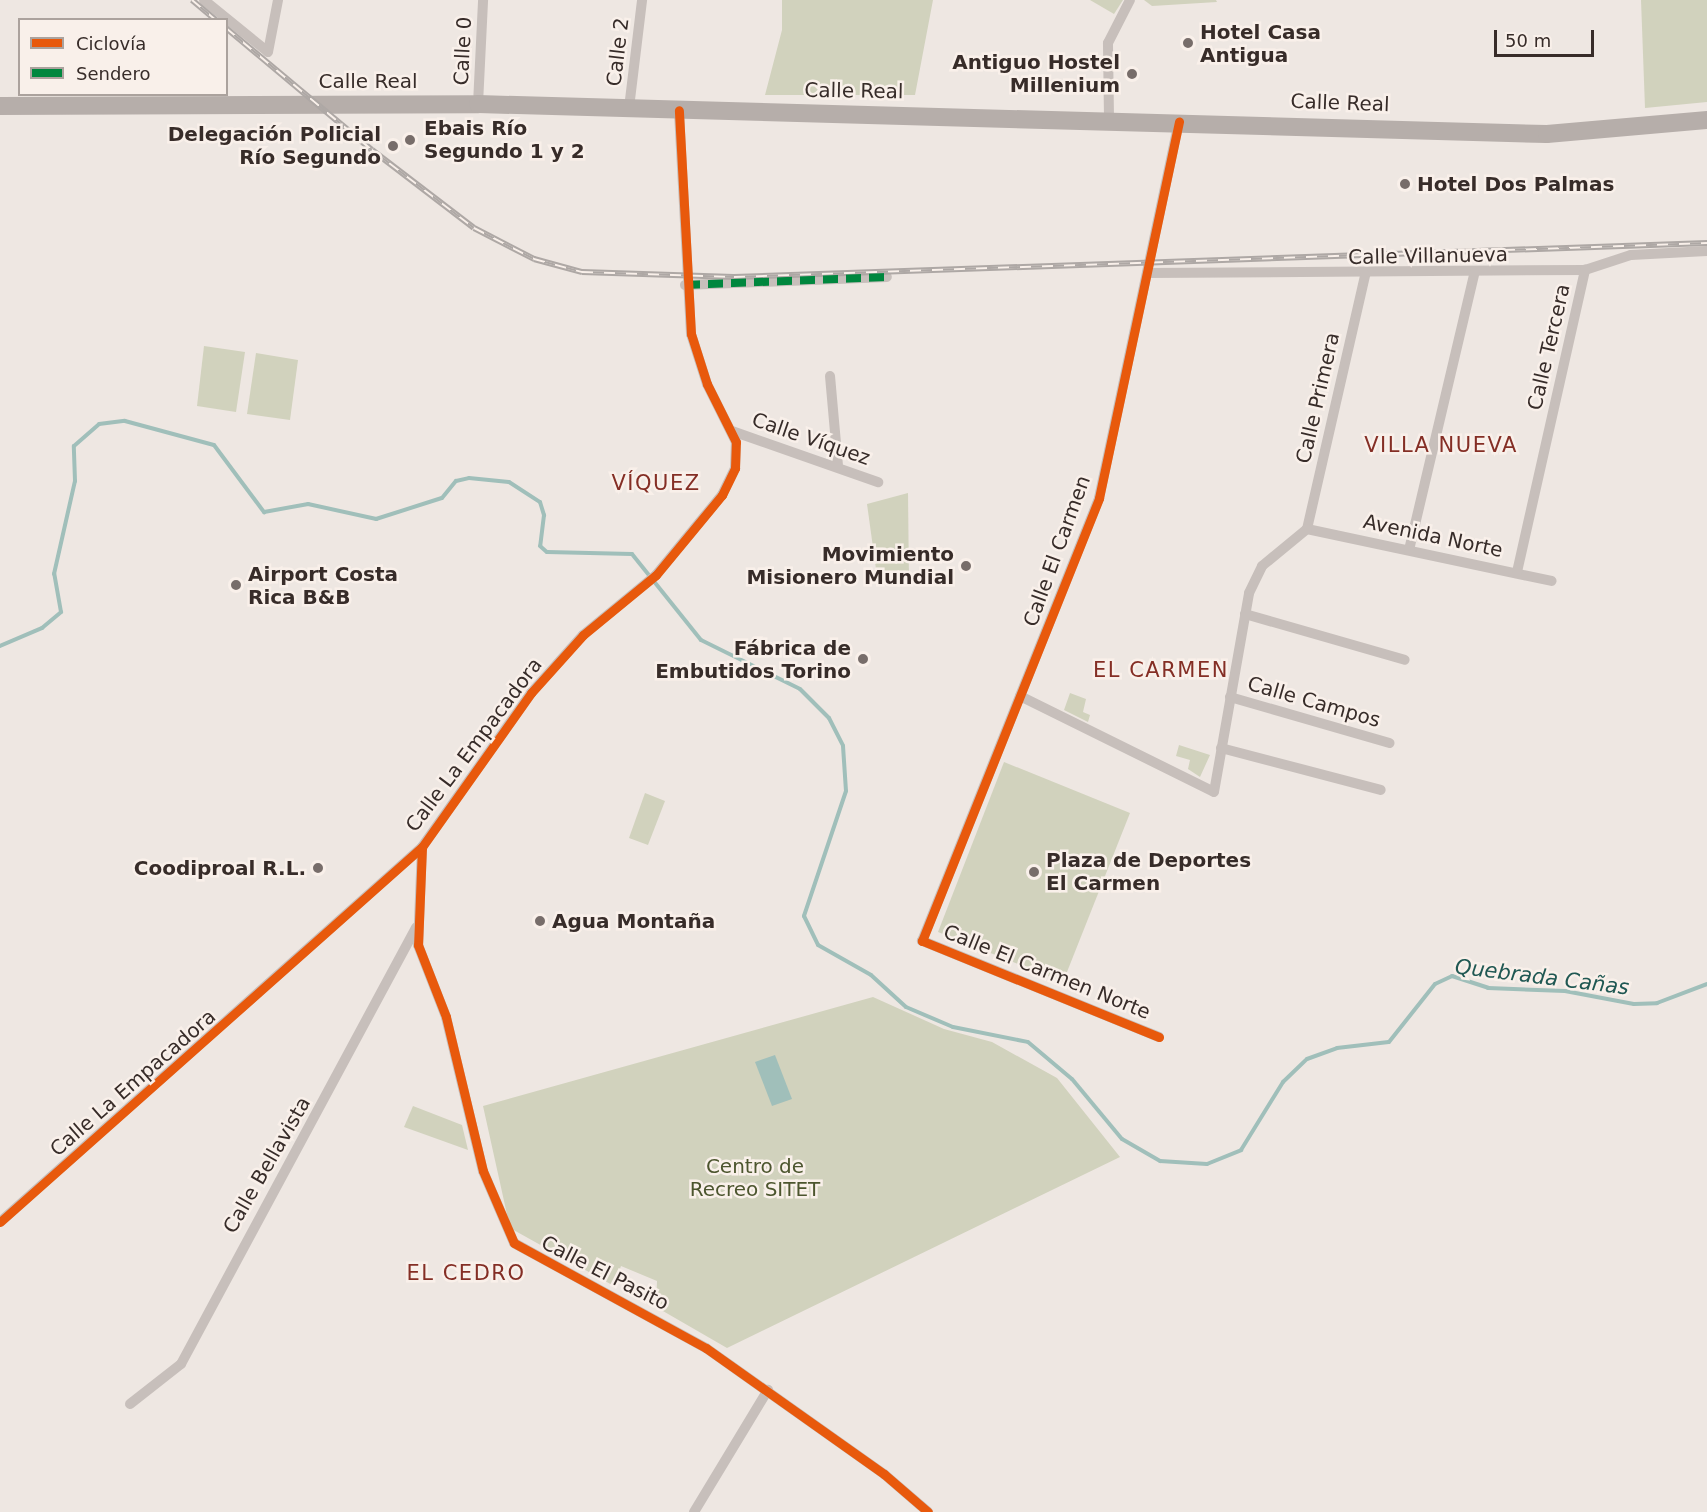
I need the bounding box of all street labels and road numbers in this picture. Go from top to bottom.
street label: Calle 0 [449,16,477,86]
street label: Calle 2 [602,16,634,88]
street label: Calle Real [318,69,418,93]
street label: Calle Real [804,78,904,104]
street label: Calle Real [1290,89,1390,117]
street label: Calle Villanueva [1348,243,1508,269]
street label: Calle Tercera [1523,282,1575,412]
street label: Calle Primera [1291,330,1345,466]
street label: Calle Víquez [749,408,873,470]
street label: Calle El Carmen [1019,472,1095,630]
street label: Avenida Norte [1361,510,1505,562]
street label: Calle La Empacadora [401,653,547,837]
street label: Calle Campos [1245,672,1383,732]
street label: Calle El Carmen Norte [940,919,1154,1025]
street label: Calle La Empacadora [45,1005,221,1161]
street label: Calle Bellavista [218,1093,316,1237]
street label: Calle El Pasito [537,1231,673,1315]

